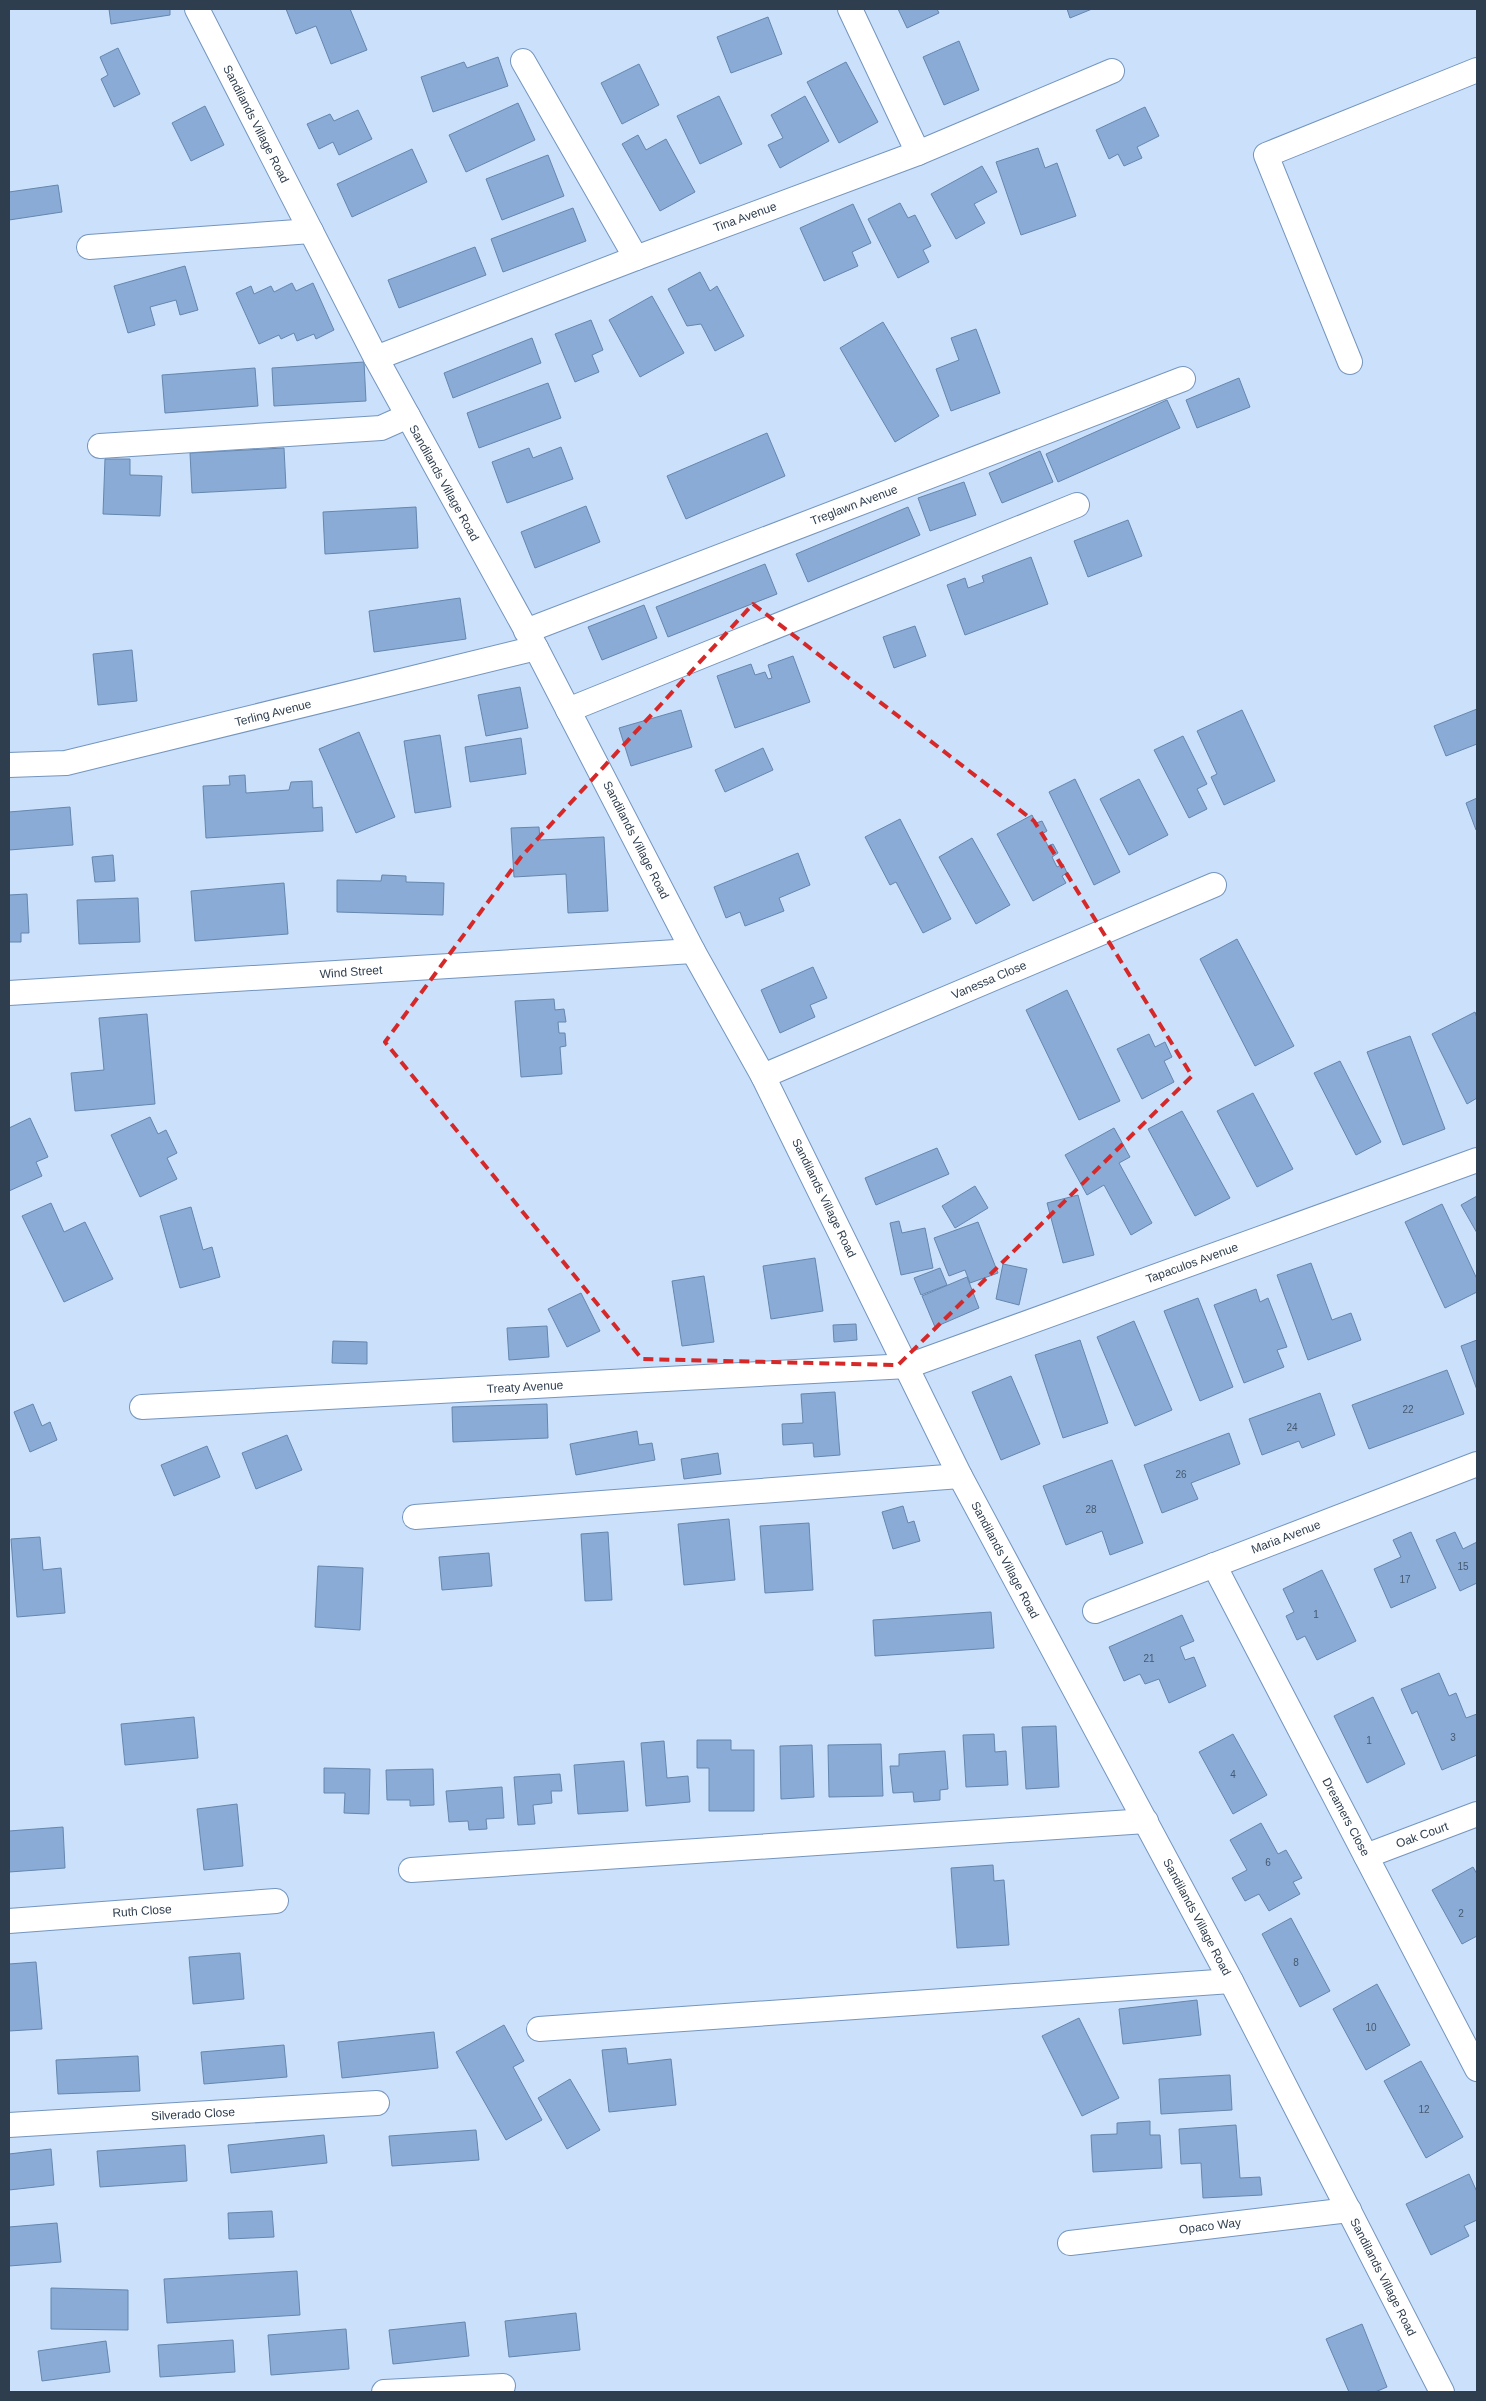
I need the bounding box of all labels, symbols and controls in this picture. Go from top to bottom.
street label: Sandilands Village Road [220,63,292,185]
street label: Tina Avenue [712,199,779,235]
street label: Sandilands Village Road [406,423,482,543]
street label: Treglawn Avenue [809,482,900,528]
street label: Terling Avenue [233,697,313,729]
street label: Sandilands Village Road [600,779,672,901]
street label: Vanessa Close [950,958,1029,1002]
street label: Wind Street [319,963,383,981]
street label: Sandilands Village Road [789,1136,859,1260]
street label: Tapaculos Avenue [1144,1240,1240,1286]
street label: Treaty Avenue [486,1378,564,1396]
house number: 22 [1402,1404,1414,1415]
house number: 24 [1286,1422,1298,1433]
house number: 26 [1175,1469,1187,1480]
street label: Sandilands Village Road [968,1499,1042,1621]
house number: 28 [1085,1504,1097,1515]
street label: Maria Avenue [1249,1517,1323,1557]
house number: 15 [1457,1561,1469,1572]
house number: 17 [1399,1574,1411,1585]
house number: 1 [1313,1609,1319,1620]
house number: 21 [1143,1653,1155,1664]
house number: 3 [1450,1732,1456,1743]
house number: 1 [1366,1735,1372,1746]
house number: 4 [1230,1769,1236,1780]
street label: Dreamers Close [1319,1775,1373,1859]
street label: Oak Court [1394,1819,1451,1851]
street label: Sandilands Village Road [1160,1856,1234,1978]
house number: 6 [1265,1857,1271,1868]
street label: Ruth Close [112,1902,172,1920]
house number: 2 [1458,1908,1464,1919]
house number: 8 [1293,1957,1299,1968]
house number: 10 [1365,2022,1377,2033]
house number: 12 [1418,2104,1430,2115]
street label: Silverado Close [151,2105,236,2123]
street label: Opaco Way [1178,2215,1242,2237]
street label: Sandilands Village Road [1347,2216,1419,2338]

